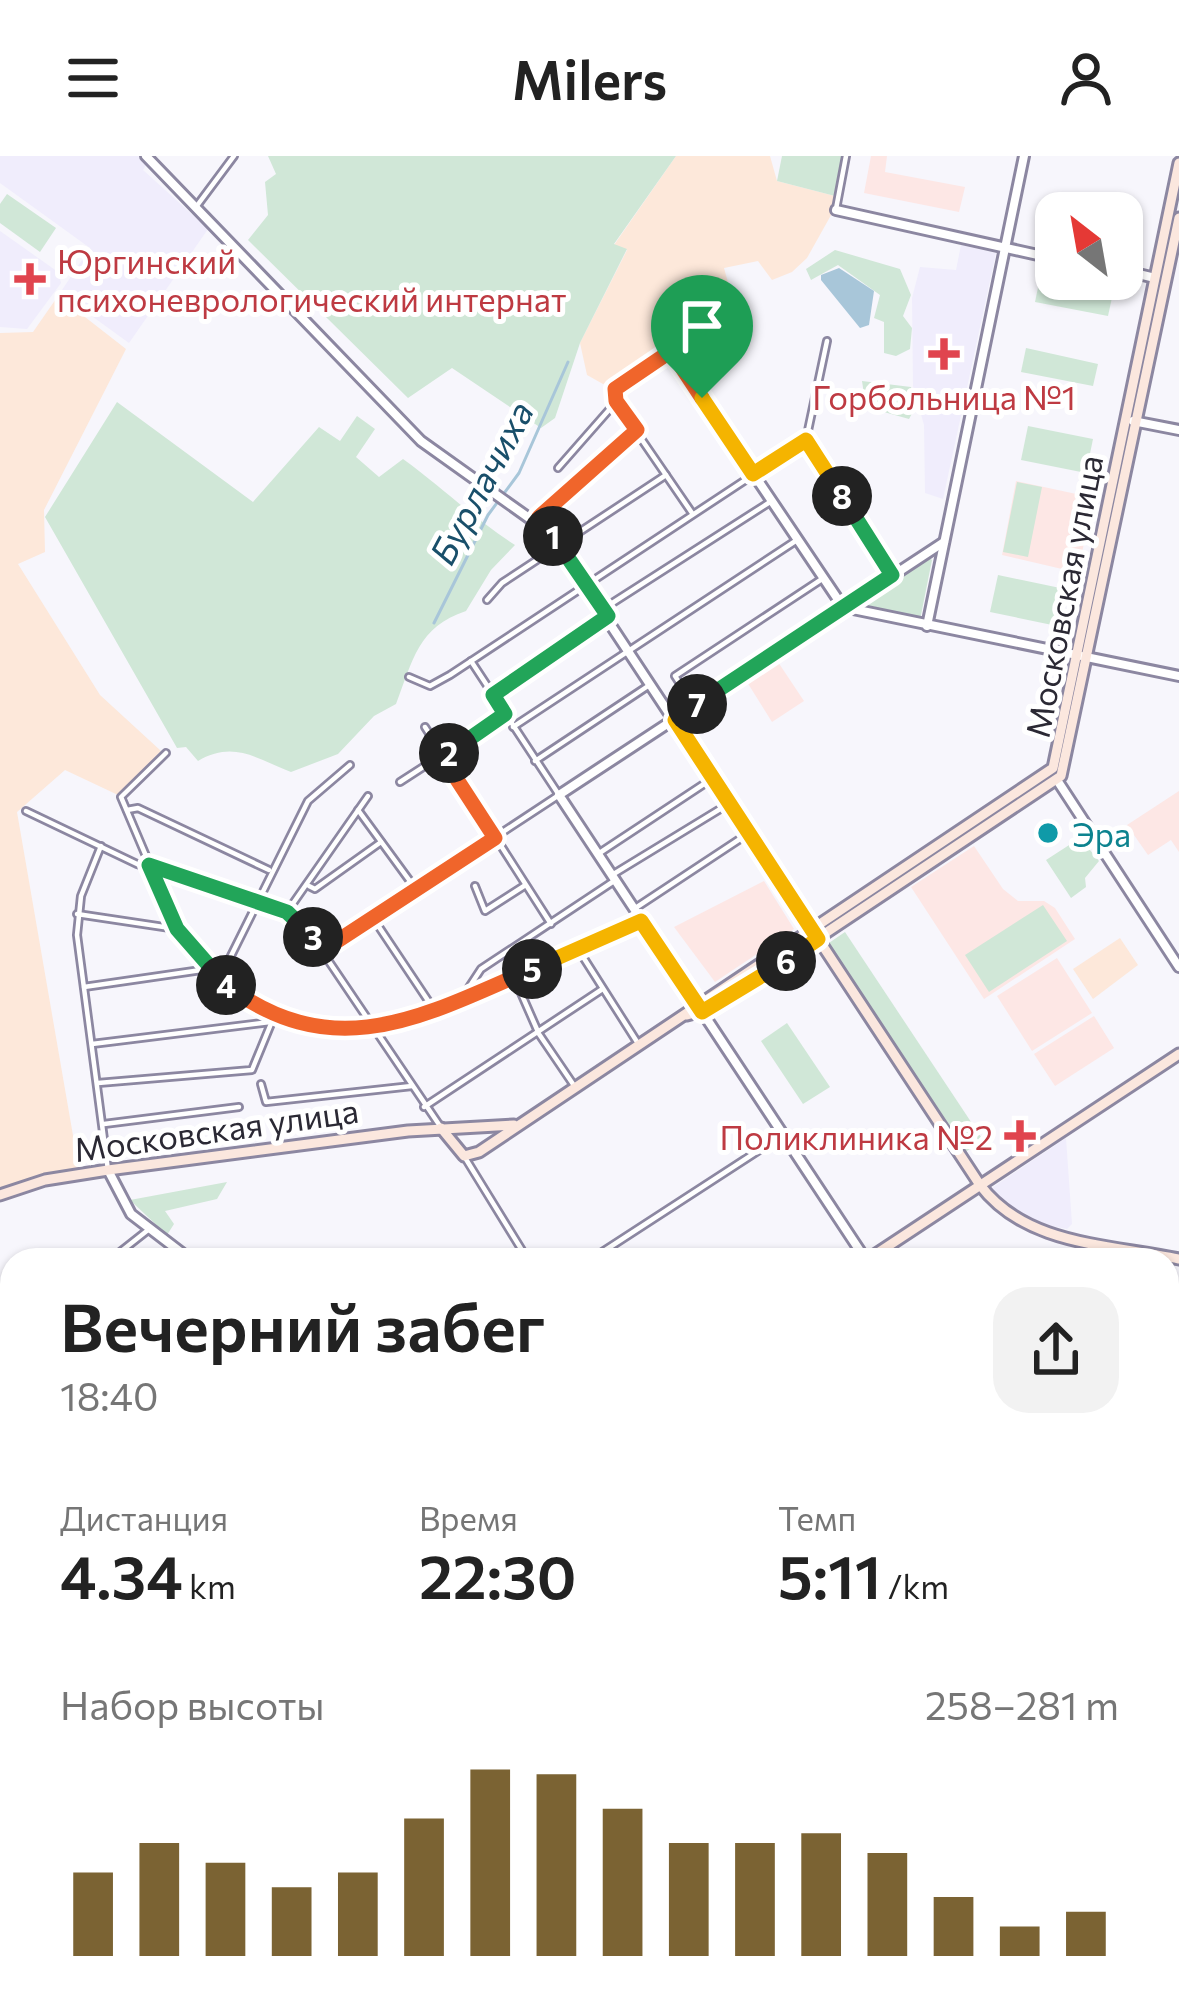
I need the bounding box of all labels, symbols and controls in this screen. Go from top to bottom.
icon: menu [60,45,126,111]
text: Milers [512,45,667,111]
icon: person [1053,45,1119,111]
north arrow [1035,192,1143,300]
map controls [1035,192,1143,300]
place label: Юргинский психоневрологический интернат [57,240,566,319]
marker: Юргинский психоневрологический интернат [14,263,46,295]
pin [651,275,753,398]
icon: arrive [669,293,735,359]
marker: Горбольница №1 [928,338,960,370]
place label: Горбольница №1 [812,376,1076,417]
water label: Бурлачиха [419,393,541,571]
street label: Московская улица [1016,451,1110,741]
pin: 8 [812,466,872,526]
text: 8 [832,475,852,516]
pin: 1 [523,506,583,566]
text: 1 [546,515,560,556]
pin: 7 [667,674,727,734]
text: 7 [688,683,706,724]
pin: 2 [419,723,479,783]
text: 2 [440,732,458,773]
place label: Эра [1072,813,1131,854]
marker: Эра [1035,820,1061,846]
pin: 3 [283,907,343,967]
text: 3 [303,916,323,957]
pin: 6 [756,931,816,991]
pin: 5 [502,939,562,999]
text: 6 [776,940,796,981]
text: 5 [522,948,542,989]
pin: 4 [196,955,256,1015]
text: 4 [216,964,236,1005]
street label: Московская улица [71,1089,361,1169]
place label: Поликлиника №2 [719,1116,993,1157]
marker: Поликлиника №2 [1004,1120,1036,1152]
text: Вечерний забег [60,1285,545,1366]
button: share [993,1287,1119,1413]
text: 18:40 [60,1371,158,1419]
text: Дистанция [60,1497,228,1538]
text: Время [419,1497,518,1538]
text: Темп [778,1497,856,1538]
text: 4.34 [60,1538,183,1611]
text: 22:30 [419,1538,576,1611]
text: 5:11 [778,1538,881,1611]
text: km [183,1565,236,1606]
text: /km [881,1565,949,1606]
text: Набор высоты [60,1680,325,1728]
text: 258–281 m [925,1680,1119,1728]

